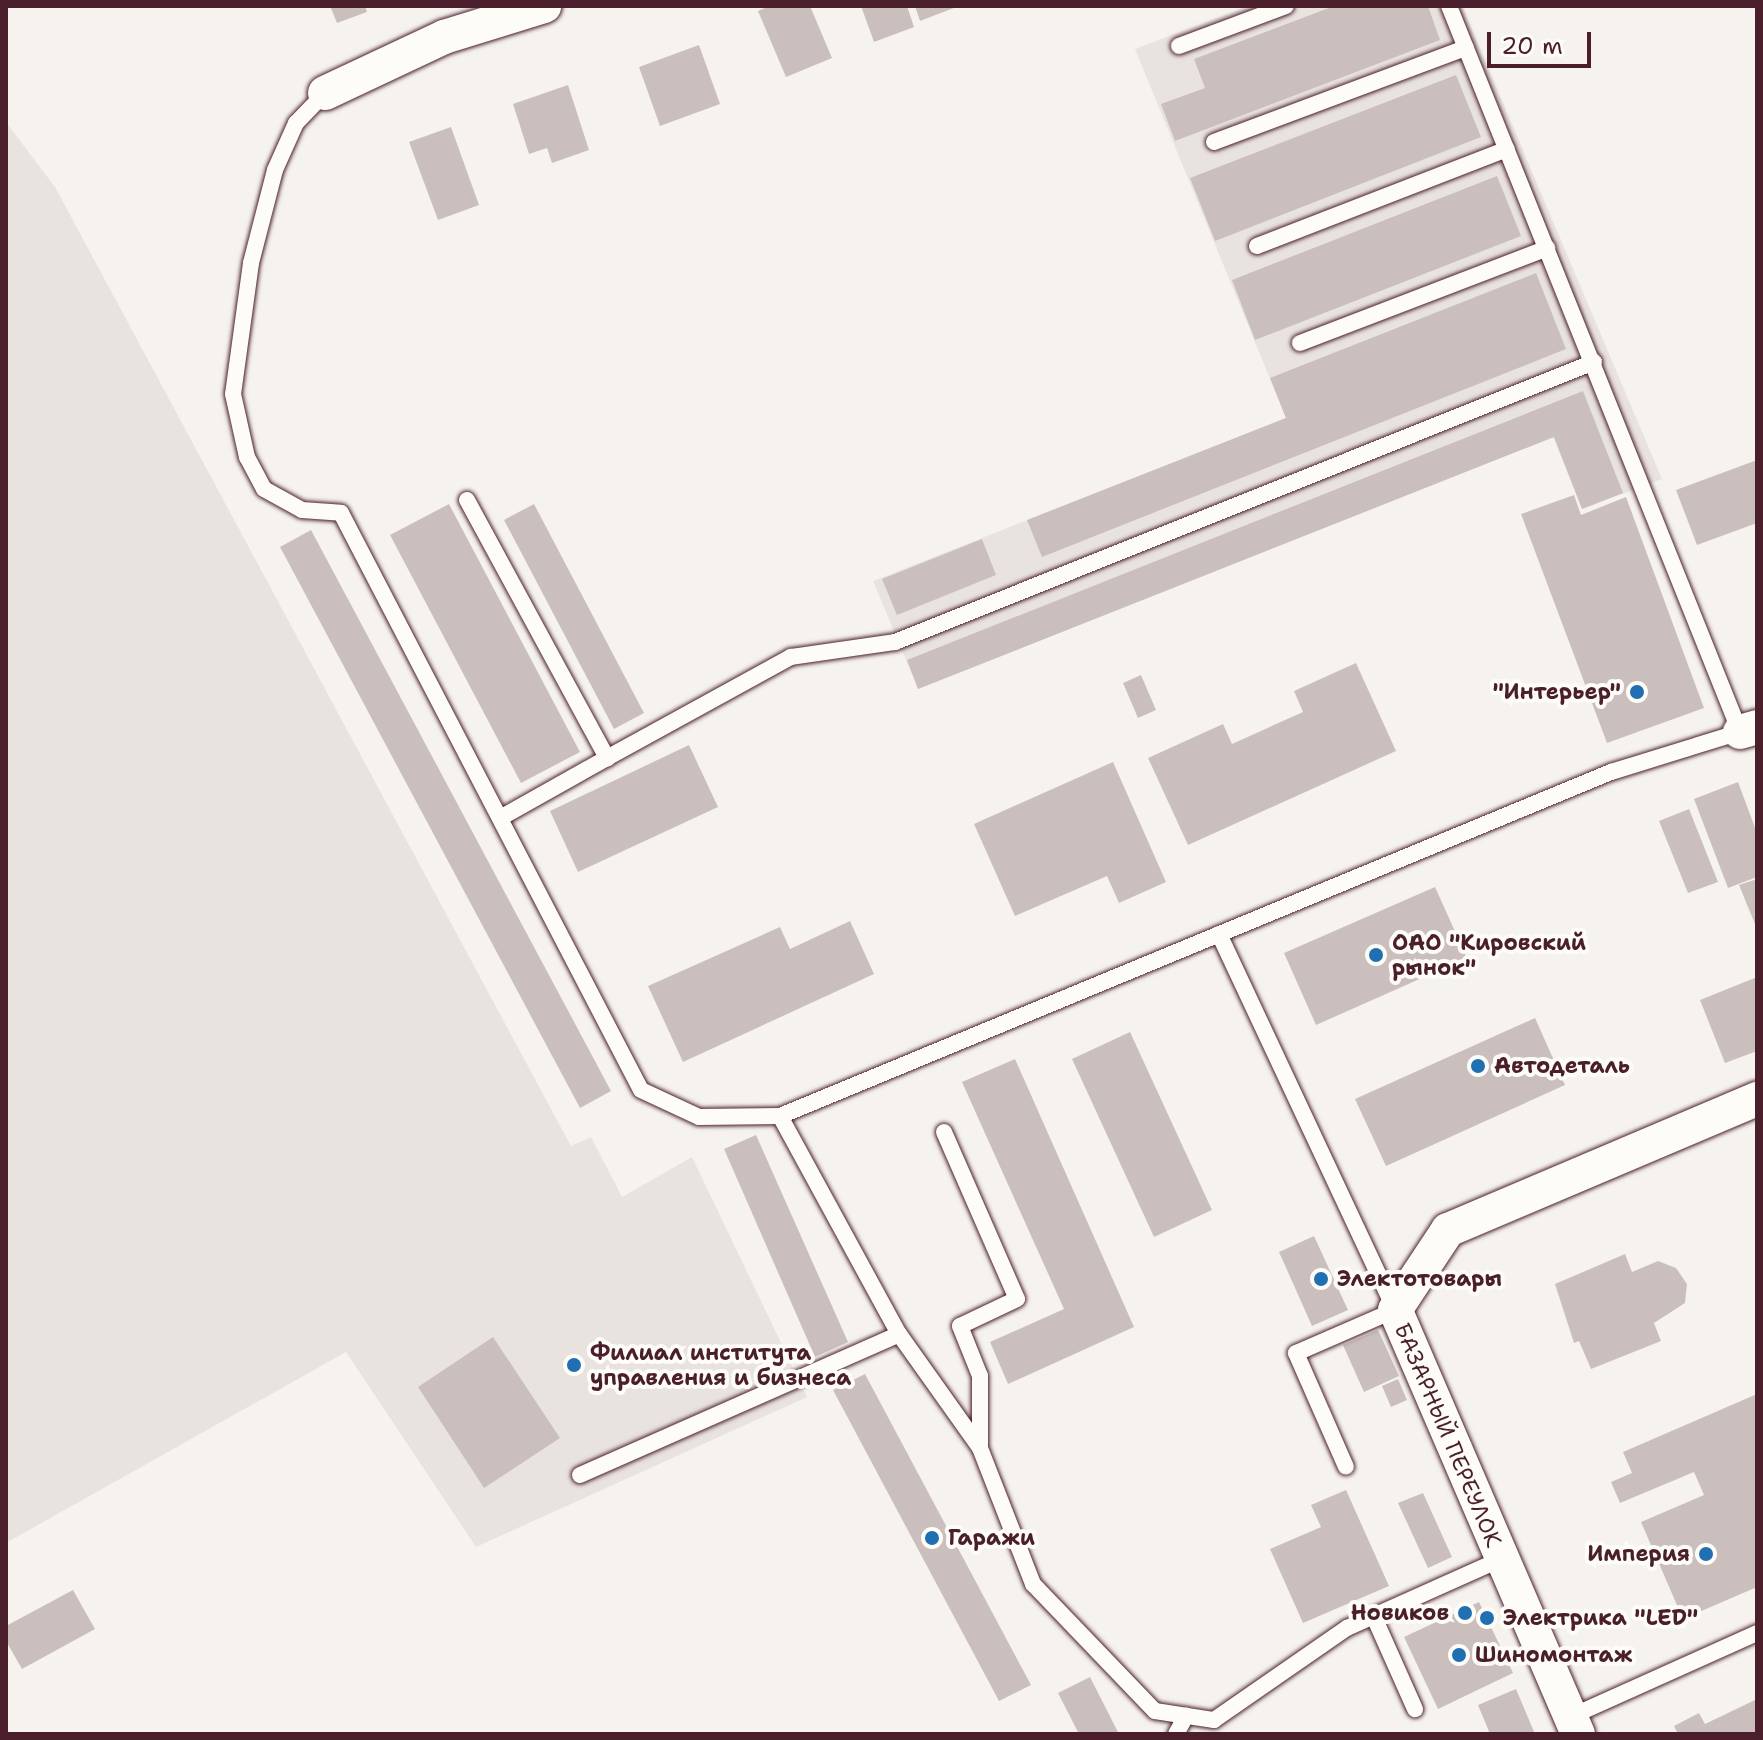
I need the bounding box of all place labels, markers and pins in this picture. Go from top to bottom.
place label: "Интерьер" [1493,679,1621,705]
marker: "Интерьер" [1628,683,1646,701]
place label: ОАО "Кировский рынок" [1392,929,1586,980]
marker: ОАО "Кировский рынок" [1367,946,1385,964]
place label: Автодеталь [1494,1053,1630,1079]
marker: Автодеталь [1469,1057,1487,1075]
place label: Электотовары [1337,1266,1502,1292]
marker: Электотовары [1312,1270,1330,1288]
place label: Филиал института управления и бизнеса [590,1339,851,1390]
marker: Филиал института управления и бизнеса [565,1356,583,1374]
place label: Гаражи [948,1525,1035,1551]
marker: Гаражи [923,1529,941,1547]
place label: Империя [1587,1541,1690,1567]
marker: Империя [1697,1545,1715,1563]
place label: Новиков [1351,1600,1449,1626]
marker: Новиков [1456,1604,1474,1622]
place label: Электрика "LED" [1503,1605,1698,1631]
marker: Электрика "LED" [1478,1609,1496,1627]
place label: Шиномонтаж [1475,1642,1632,1668]
marker: Шиномонтаж [1450,1646,1468,1664]

